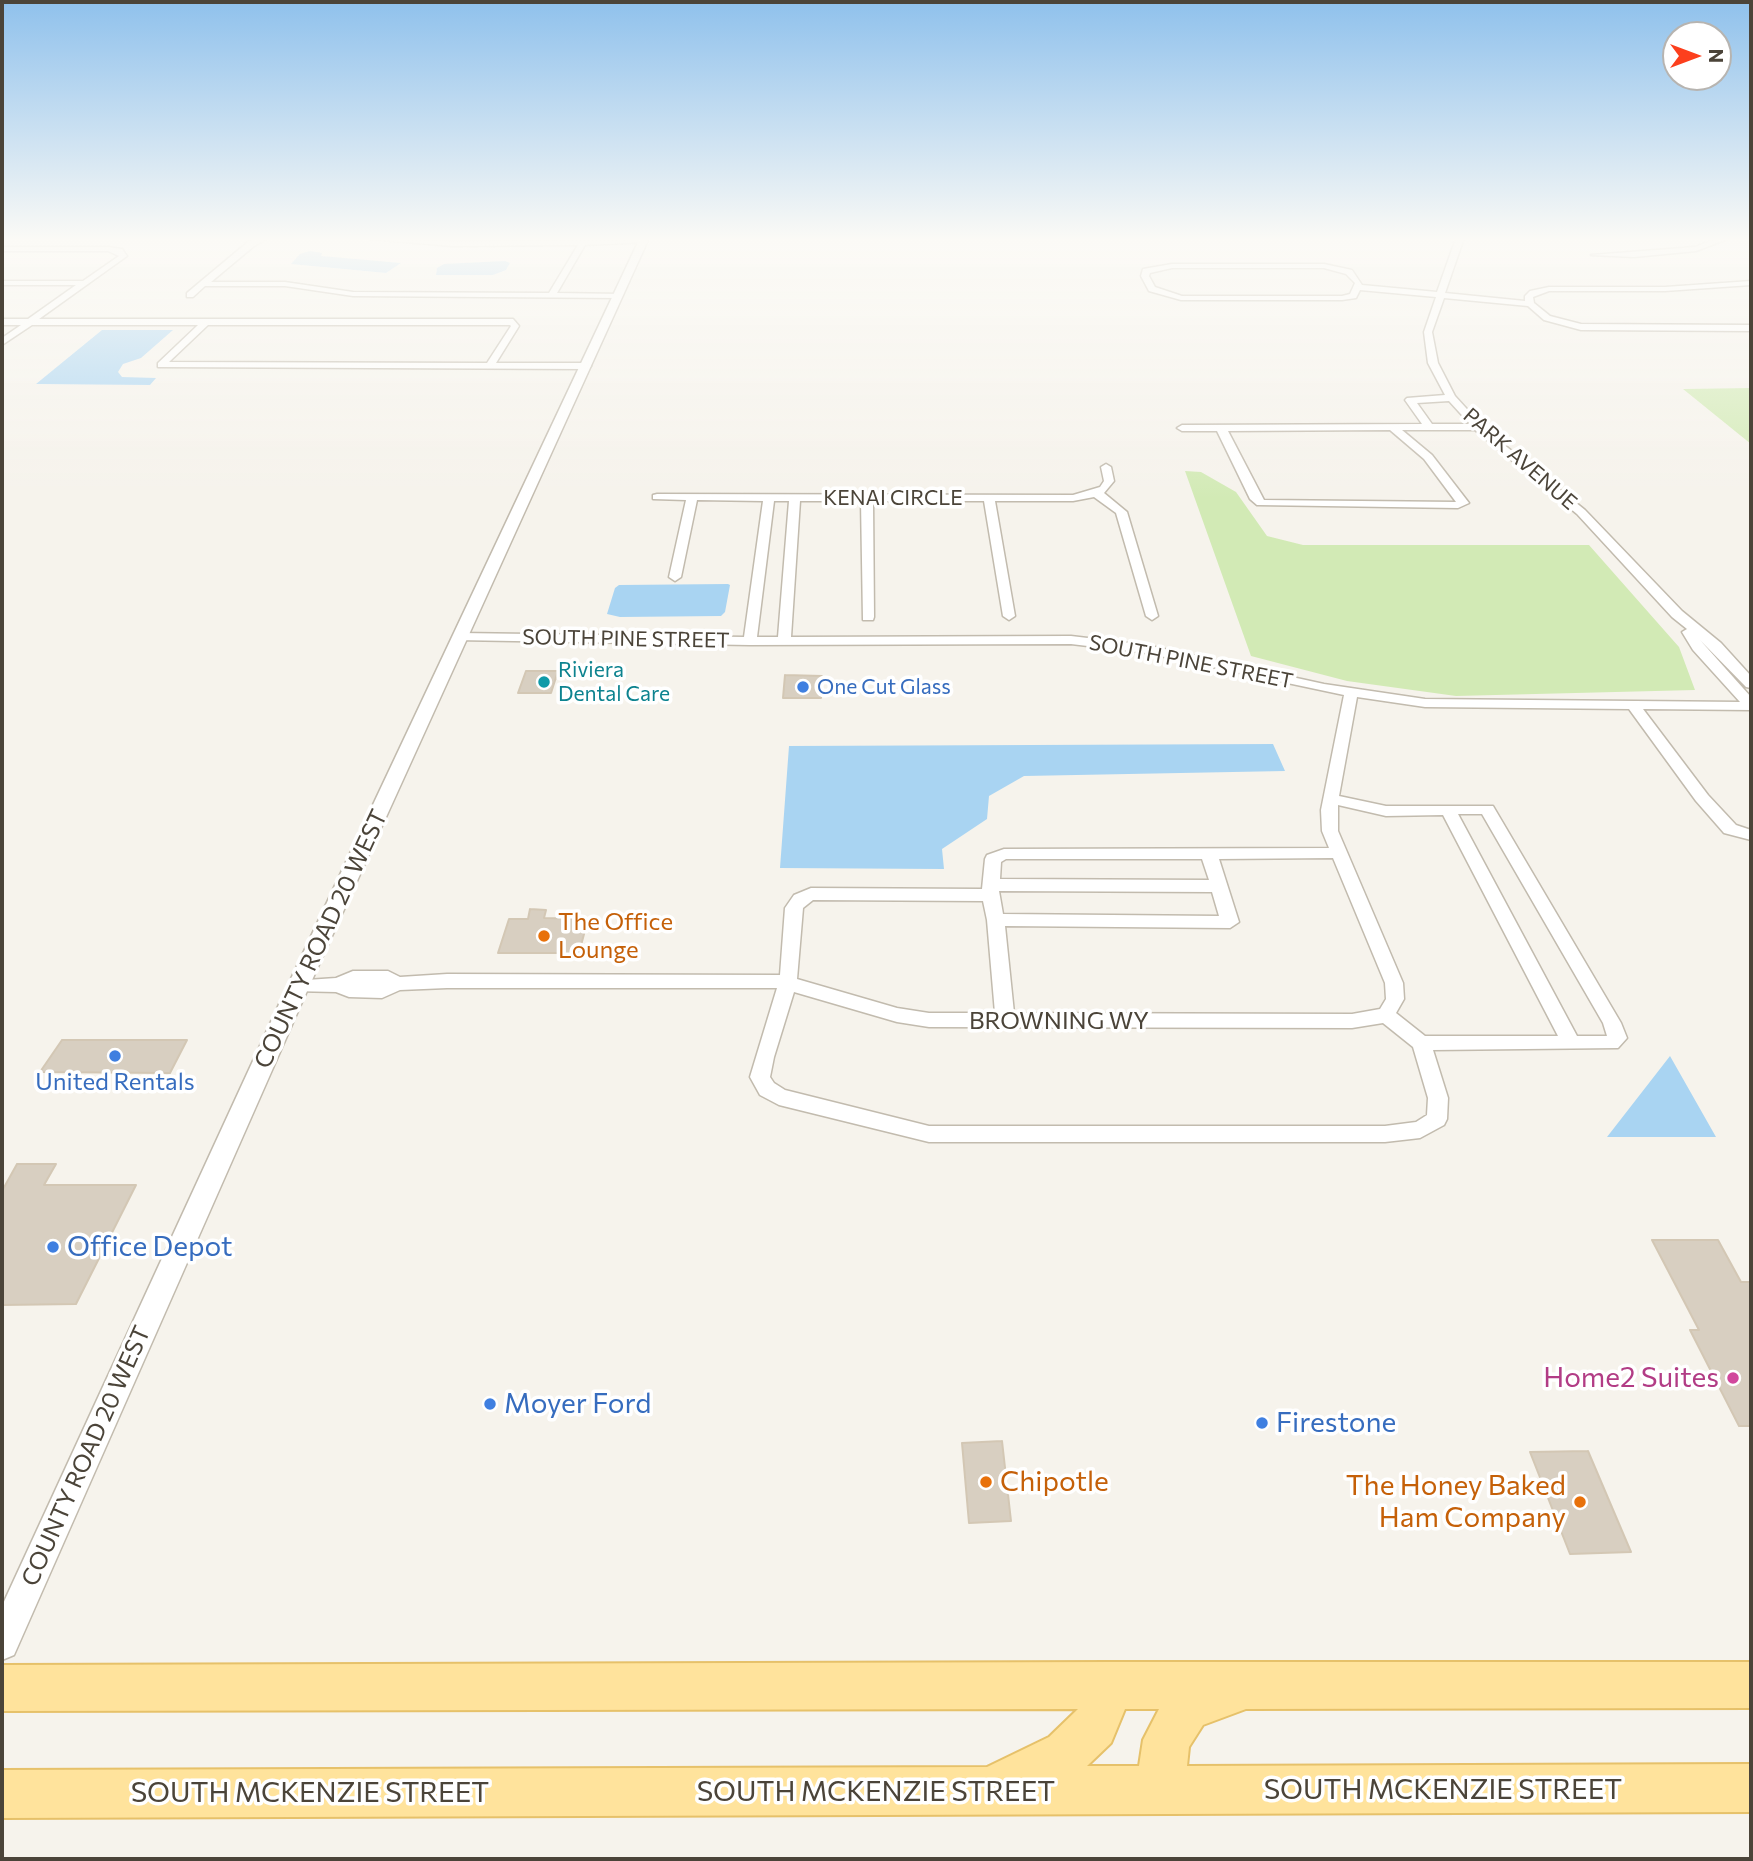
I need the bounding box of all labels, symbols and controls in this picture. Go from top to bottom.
north arrow [1662,21,1732,91]
text: N [1705,49,1728,63]
street label: PARK AVENUE [1458,403,1582,515]
street label: KENAI CIRCLE [823,485,963,511]
street label: SOUTH PINE STREET [522,625,730,653]
street label: SOUTH PINE STREET [1087,630,1295,694]
place label: Riviera Dental Care [558,657,670,707]
marker: Riviera Dental Care [536,674,552,690]
place label: One Cut Glass [817,674,951,700]
marker: One Cut Glass [795,679,811,695]
street label: COUNTY ROAD 20 WEST [248,805,394,1073]
place label: The Office Lounge [558,908,673,964]
marker: The Office Lounge [536,928,552,944]
street label: BROWNING WY [969,1007,1149,1035]
marker: United Rentals [107,1048,123,1064]
place label: United Rentals [35,1068,195,1096]
place label: Office Depot [67,1230,233,1264]
marker: Office Depot [45,1239,61,1255]
street label: COUNTY ROAD 20 WEST [15,1321,157,1591]
place label: Home2 Suites [1543,1361,1719,1395]
marker: Home2 Suites [1725,1370,1741,1386]
place label: Moyer Ford [504,1387,651,1421]
marker: Moyer Ford [482,1396,498,1412]
place label: Firestone [1276,1406,1396,1440]
marker: Firestone [1254,1415,1270,1431]
place label: Chipotle [1000,1465,1109,1499]
place label: The Honey Baked Ham Company [1346,1469,1566,1535]
marker: Chipotle [978,1474,994,1490]
marker: The Honey Baked Ham Company [1572,1494,1588,1510]
street label: SOUTH MCKENZIE STREET [1264,1773,1622,1807]
street label: SOUTH MCKENZIE STREET [697,1775,1055,1809]
street label: SOUTH MCKENZIE STREET [131,1776,489,1810]

